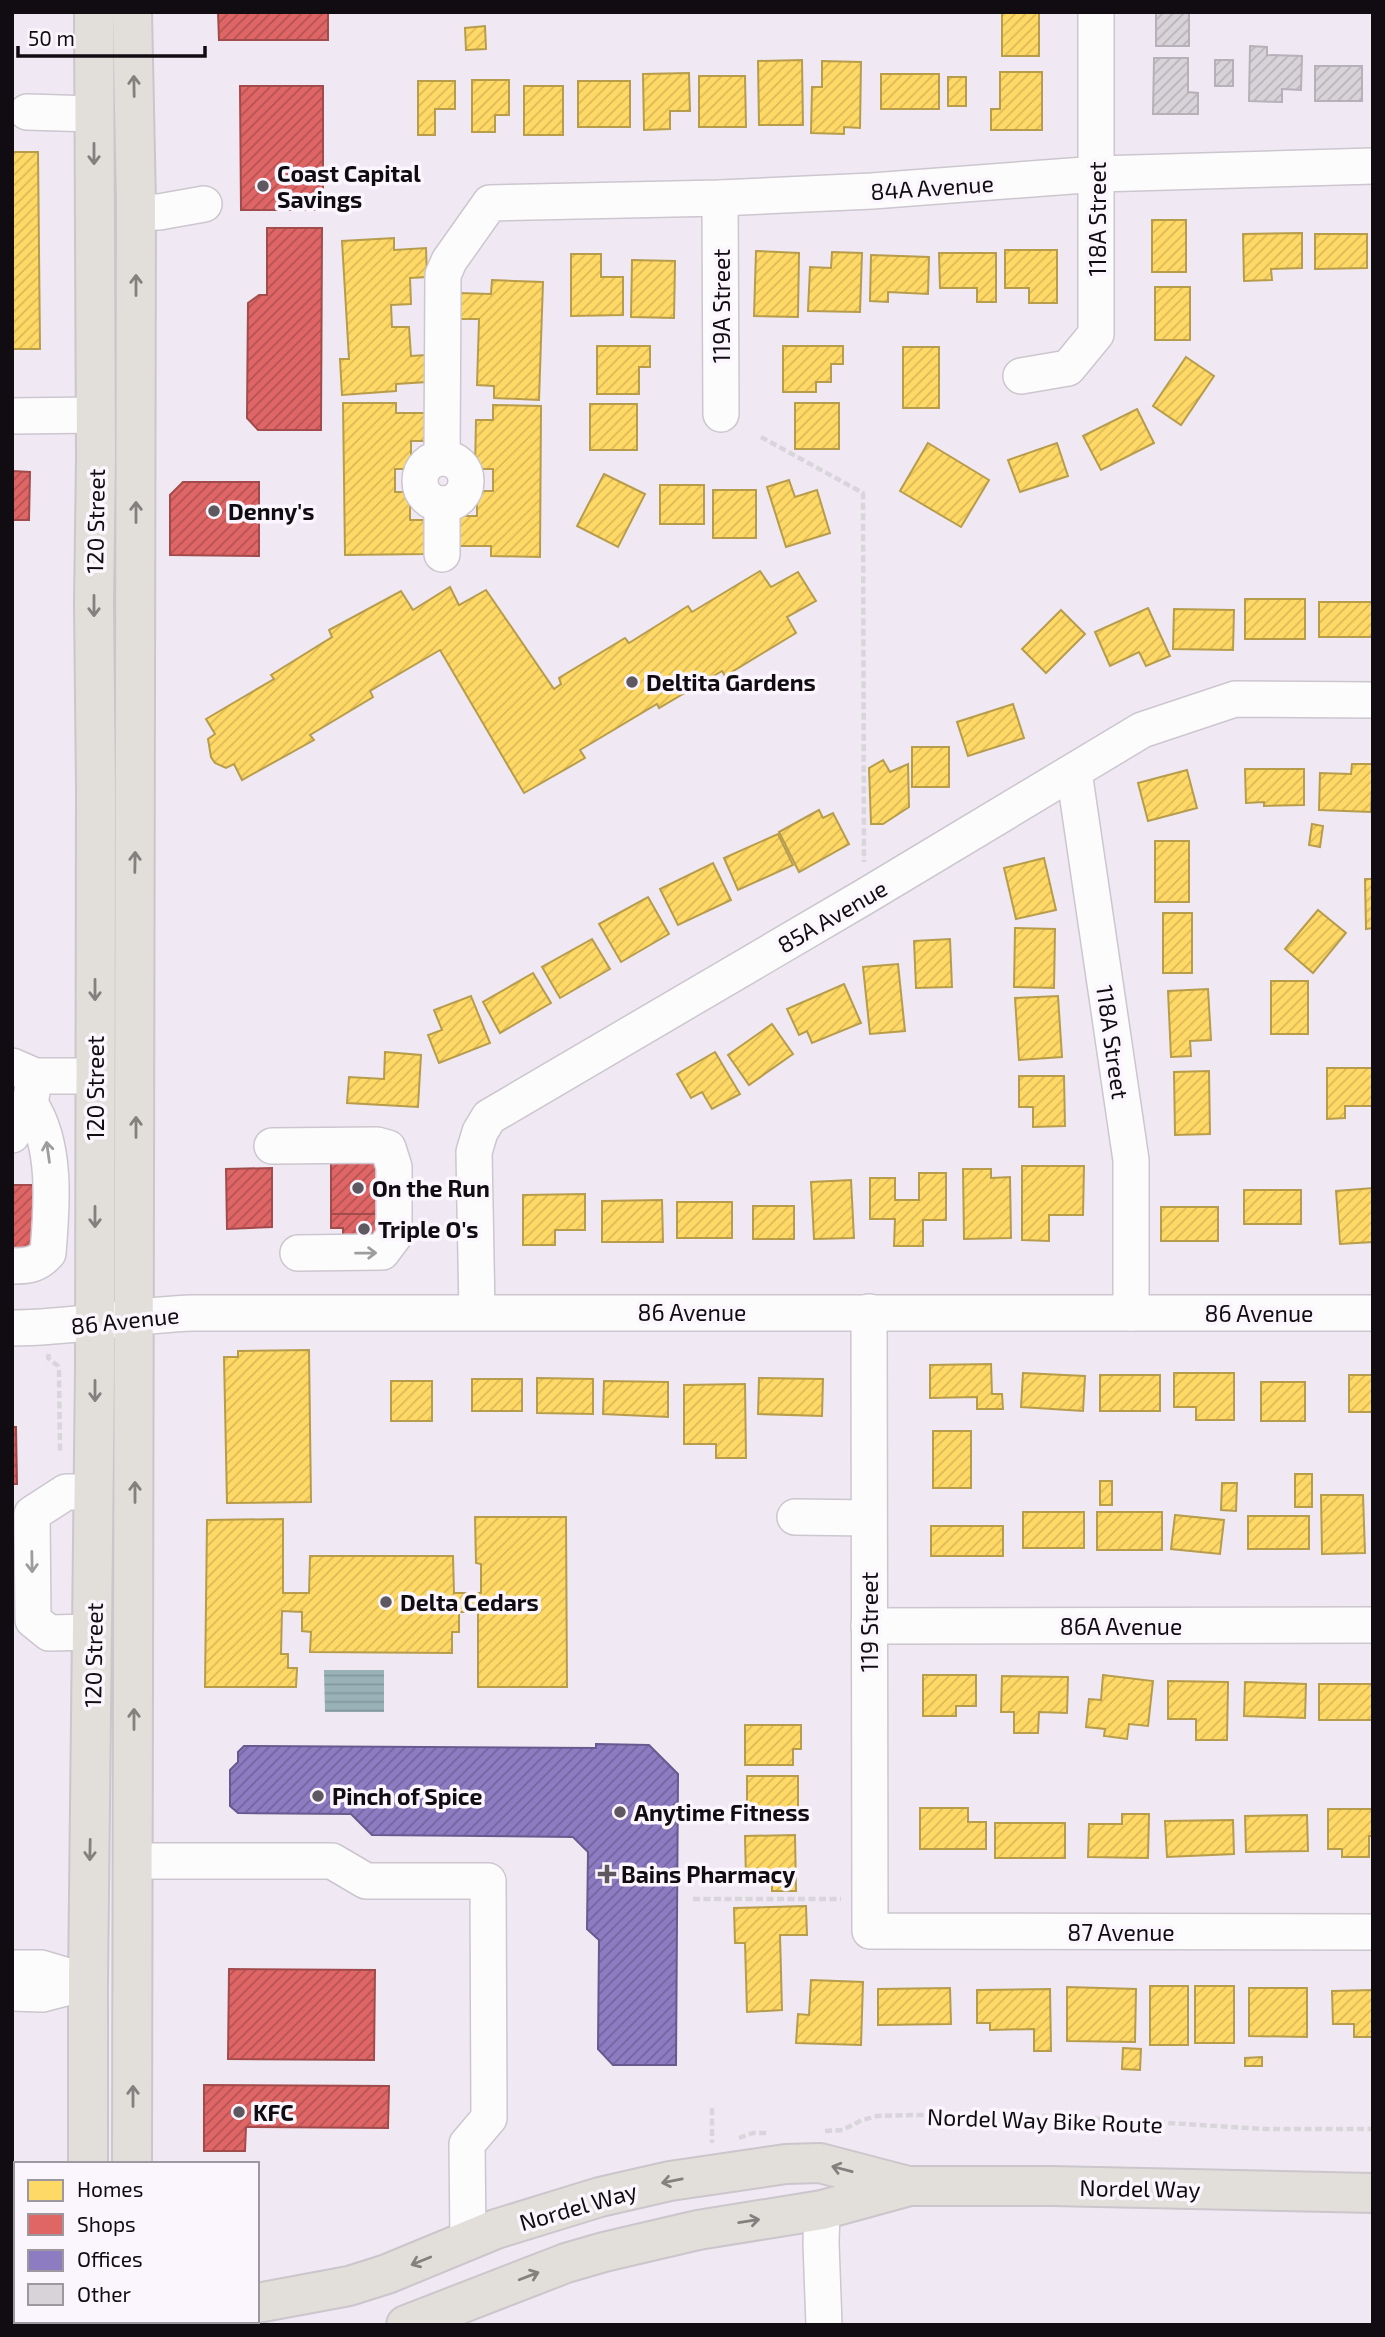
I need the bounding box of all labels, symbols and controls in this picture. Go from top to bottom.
scale bar [18,14,205,58]
text: 50 m [28,25,75,50]
one-way arrow [127,75,141,98]
one-way arrow [87,142,101,165]
place label: Coast Capital Savings [277,159,421,213]
street label: 118A Street [1083,161,1111,277]
street label: 84A Avenue [869,169,995,205]
marker: Coast Capital Savings [255,178,271,194]
street label: 119A Street [707,249,735,363]
one-way arrow [129,274,143,297]
street label: 120 Street [80,468,110,574]
place label: Denny's [228,497,314,525]
one-way arrow [129,501,143,524]
marker: Denny's [206,503,222,519]
one-way arrow [87,594,101,617]
place label: Deltita Gardens [646,668,816,696]
marker: Deltita Gardens [624,674,640,690]
one-way arrow [128,851,142,874]
street label: 85A Avenue [772,873,892,959]
one-way arrow [88,978,102,1001]
street label: 118A Street [1091,983,1135,1101]
street label: 120 Street [81,1035,109,1141]
one-way arrow [129,1116,143,1139]
one-way arrow [41,1141,54,1164]
place label: On the Run [372,1174,490,1202]
marker: On the Run [350,1180,366,1196]
one-way arrow [88,1206,102,1229]
place label: Triple O's [378,1215,478,1243]
marker: Triple O's [356,1221,372,1237]
one-way arrow [355,1246,378,1259]
street label: 86 Avenue [638,1298,746,1326]
street label: 86 Avenue [1205,1299,1313,1327]
street label: 86 Avenue [69,1300,181,1340]
one-way arrow [88,1379,102,1402]
one-way arrow [128,1481,141,1504]
one-way arrow [25,1551,39,1574]
street label: 119 Street [855,1572,883,1672]
place label: Delta Cedars [400,1588,539,1616]
marker: Delta Cedars [378,1594,394,1610]
street label: 120 Street [78,1602,108,1708]
street label: 86A Avenue [1060,1612,1182,1640]
one-way arrow [127,1708,141,1731]
place label: Pinch of Spice [332,1782,482,1810]
marker: Pinch of Spice [310,1788,326,1804]
place label: Anytime Fitness [634,1798,810,1826]
marker: Anytime Fitness [612,1804,628,1820]
one-way arrow [83,1839,96,1862]
place label: Bains Pharmacy [621,1860,795,1888]
marker: Bains Pharmacy [599,1866,615,1882]
street label: 87 Avenue [1067,1918,1175,1946]
one-way arrow [126,2084,140,2107]
place label: KFC [253,2098,294,2126]
street label: Nordel Way Bike Route [927,2102,1163,2138]
marker: KFC [231,2104,247,2120]
one-way arrow [831,2161,853,2174]
legend [14,2162,259,2323]
street label: Nordel Way [1079,2173,1201,2203]
one-way arrow [661,2175,684,2188]
text: Homes [77,2176,143,2201]
street label: Nordel Way [516,2176,640,2236]
text: Shops [77,2211,136,2236]
one-way arrow [737,2214,760,2227]
text: Offices [77,2246,143,2271]
one-way arrow [410,2255,432,2268]
one-way arrow [517,2269,539,2282]
text: Other [77,2281,132,2306]

